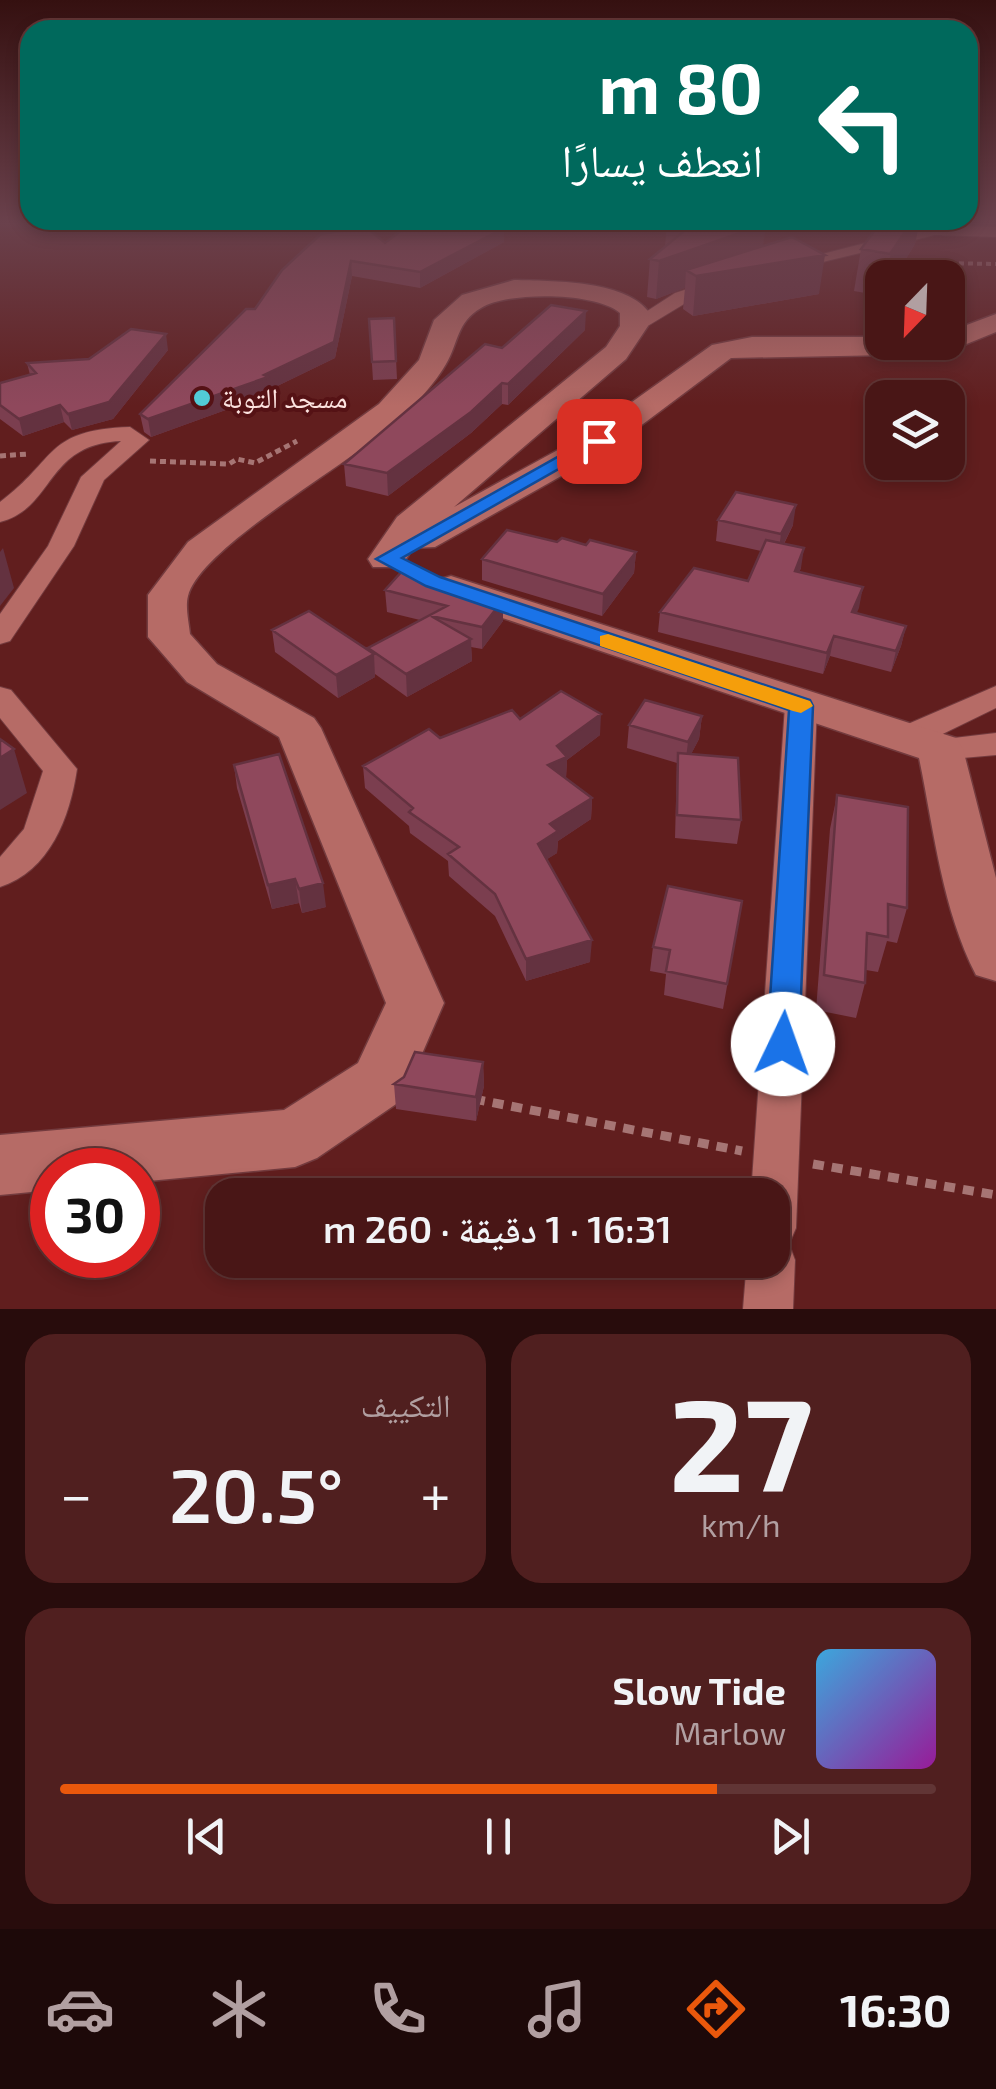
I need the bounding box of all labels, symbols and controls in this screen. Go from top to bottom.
text: 80 m [598,44,763,128]
icon: left [798,60,928,190]
text: انعطف يسارًا [561,132,763,186]
north arrow [865,260,965,360]
map controls [865,260,965,480]
place label: مسجد التوبة [222,380,348,414]
button: layers [865,380,965,480]
marker: مسجد التوبة [191,387,213,409]
pin [557,399,642,484]
icon: arrive [572,414,627,469]
position arrow [731,992,835,1096]
speed limit sign: 30 [30,1148,160,1278]
text: 16:31 · 1 دقيقة · 260 m [323,1205,672,1251]
text: 27 [669,1362,813,1518]
text: التكييف [361,1385,451,1423]
text: 20.5° [169,1448,343,1538]
text: − [60,1460,92,1526]
text: + [420,1460,451,1526]
text: km/h [701,1505,780,1543]
text: Slow Tide [613,1667,786,1713]
text: Marlow [674,1713,786,1751]
icon: previous [179,1809,234,1864]
icon: pause [471,1809,526,1864]
icon: next [763,1809,818,1864]
icon: car [45,1974,115,2044]
icon: climate [204,1974,274,2044]
icon: phone [363,1974,433,2044]
icon: music [522,1974,592,2044]
icon: directions [681,1974,751,2044]
text: 16:30 [840,1982,951,2036]

